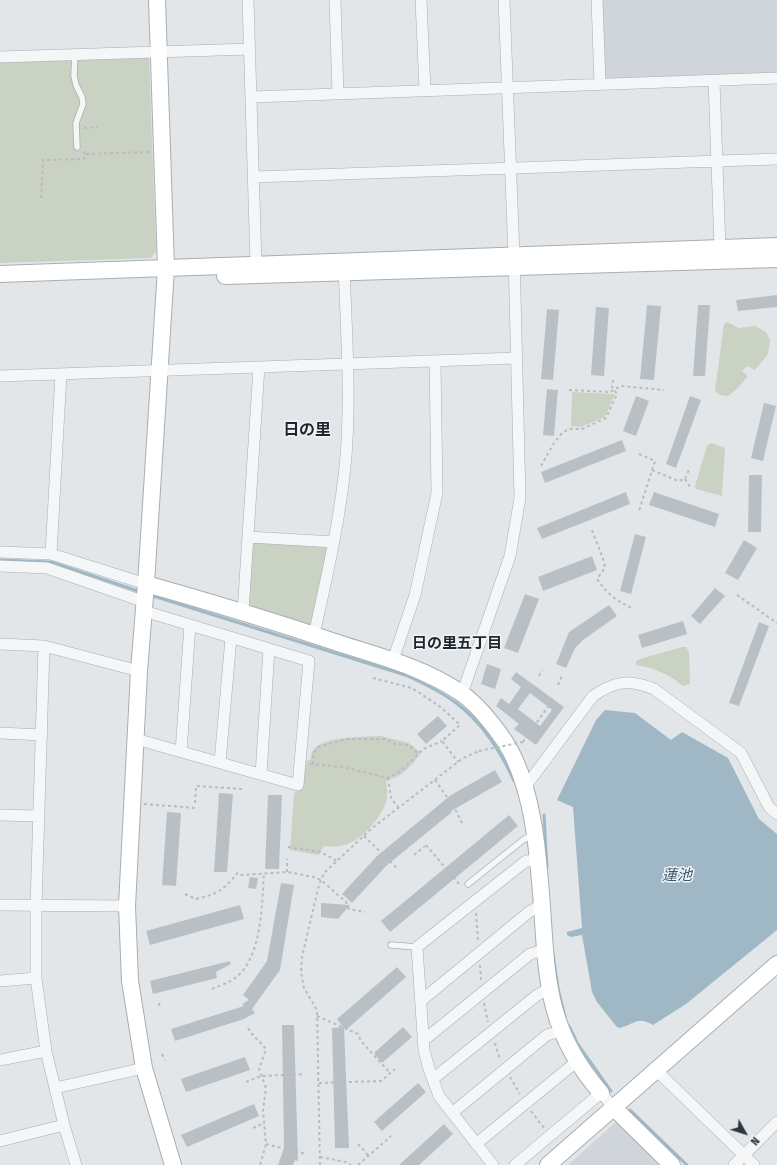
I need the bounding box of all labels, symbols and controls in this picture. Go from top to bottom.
district label: 日の里 [283,421,331,441]
district label: 日の里五丁目 [412,635,502,653]
water label: 蓮池 [662,867,692,885]
north arrow [725,1113,765,1153]
text: N [748,1134,762,1148]

